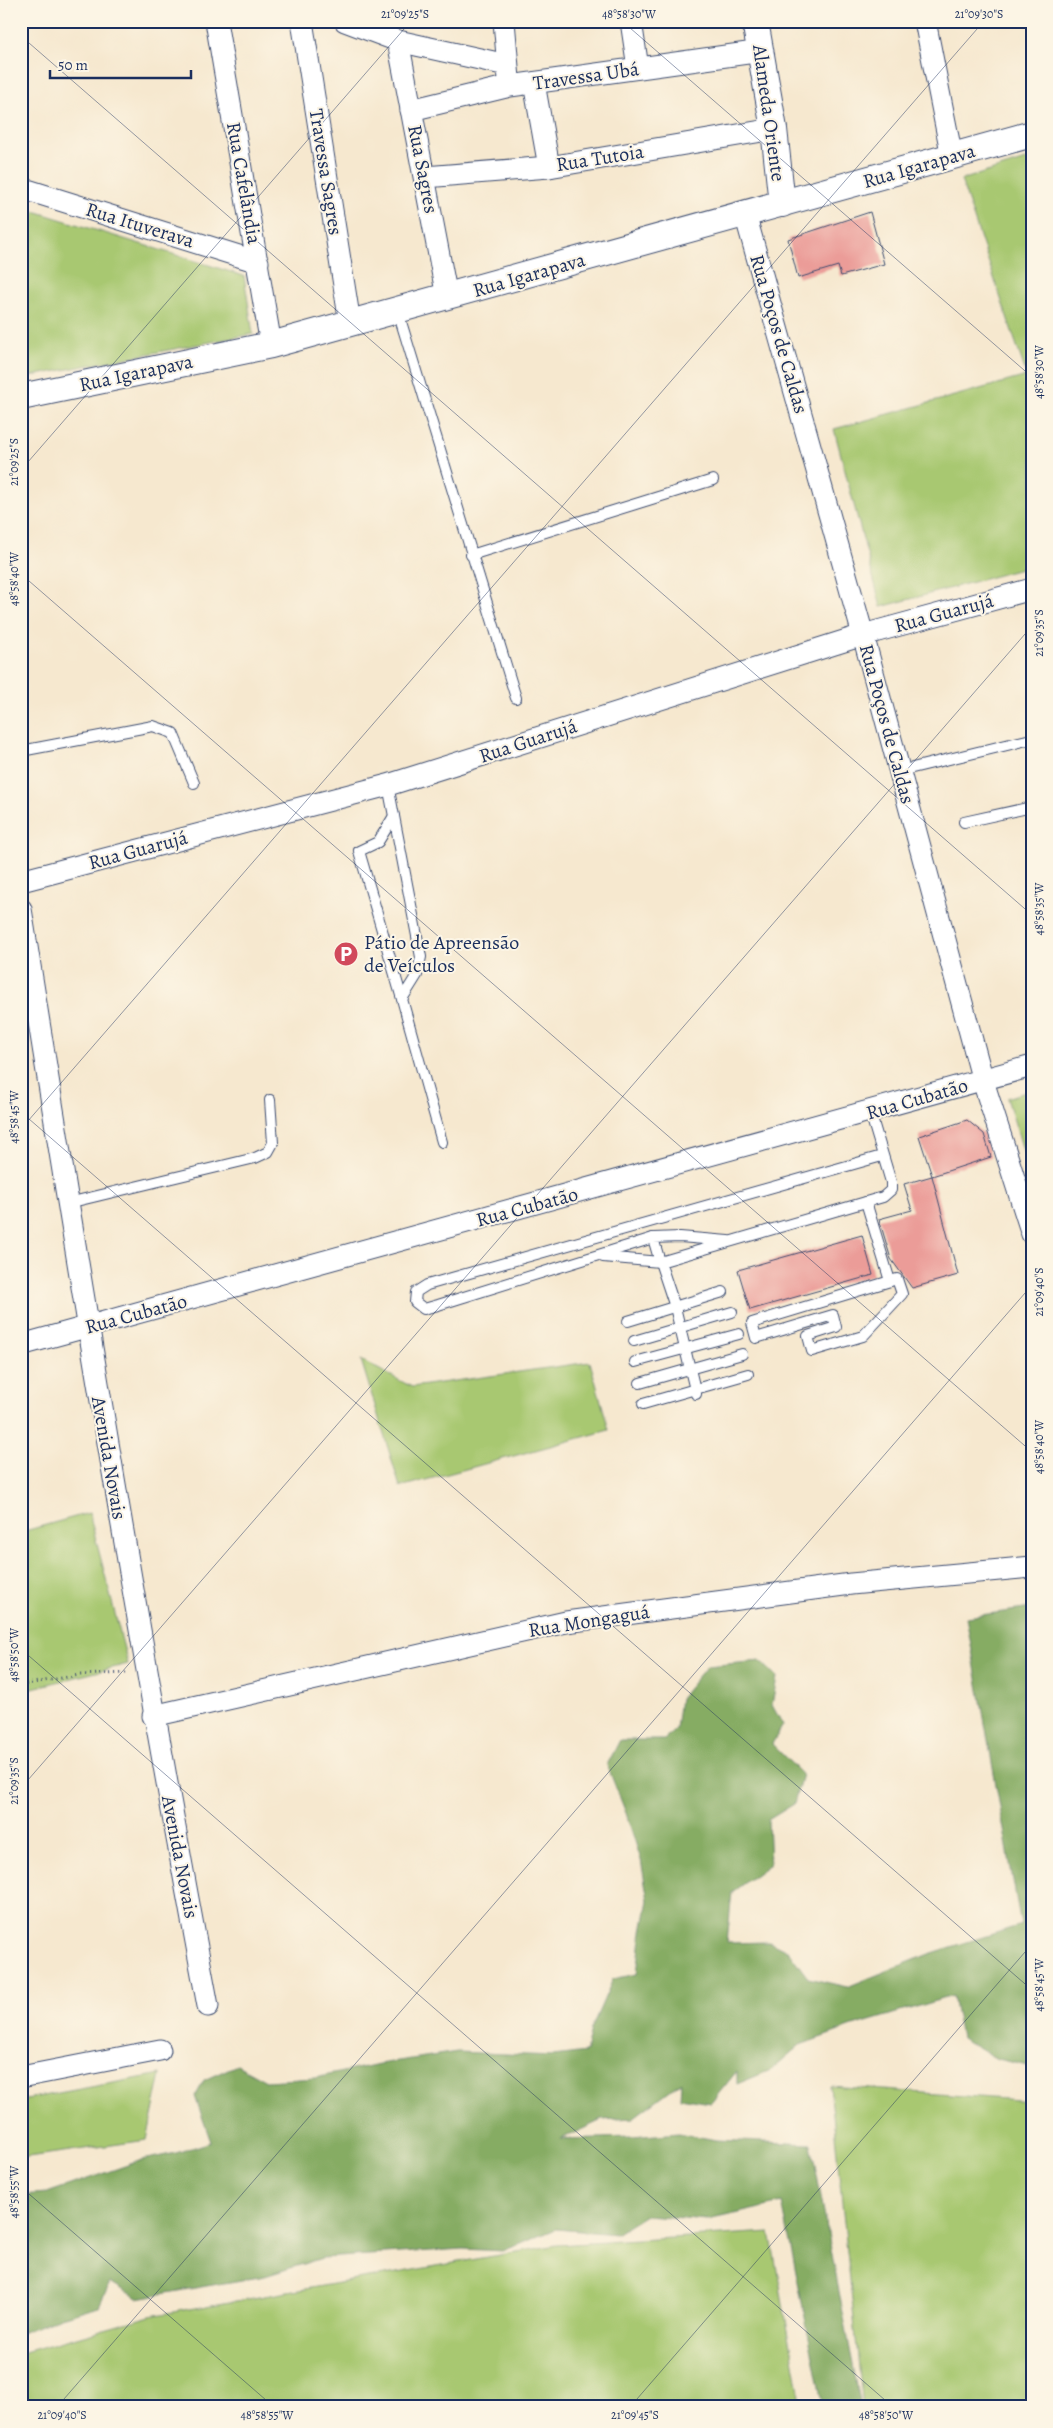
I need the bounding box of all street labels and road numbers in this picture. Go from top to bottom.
street label: Alameda Oriente [746,42,792,183]
street label: Travessa Ubá [531,55,641,97]
street label: Travessa Sagres [303,107,349,237]
street label: Rua Cafelândia [220,120,268,247]
street label: Rua Sagres [401,122,445,216]
street label: Rua Igarapava [860,137,979,195]
street label: Rua Tutoia [554,138,646,178]
street label: Rua Ituverava [82,196,198,255]
street label: Rua Igarapava [470,246,589,304]
street label: Rua Poços de Caldas [743,251,815,417]
street label: Rua Igarapava [77,348,196,398]
street label: Rua Guarujá [891,587,997,639]
street label: Rua Poços de Caldas [853,641,921,807]
street label: Rua Guarujá [476,712,581,770]
street label: Rua Guarujá [85,824,191,876]
street label: Rua Cubatão [863,1072,971,1126]
street label: Rua Cubatão [473,1180,581,1234]
street label: Rua Cubatão [82,1287,190,1341]
street label: Avenida Novais [85,1393,133,1522]
street label: Rua Mongaguá [526,1598,652,1644]
street label: Avenida Novais [155,1792,205,1921]

